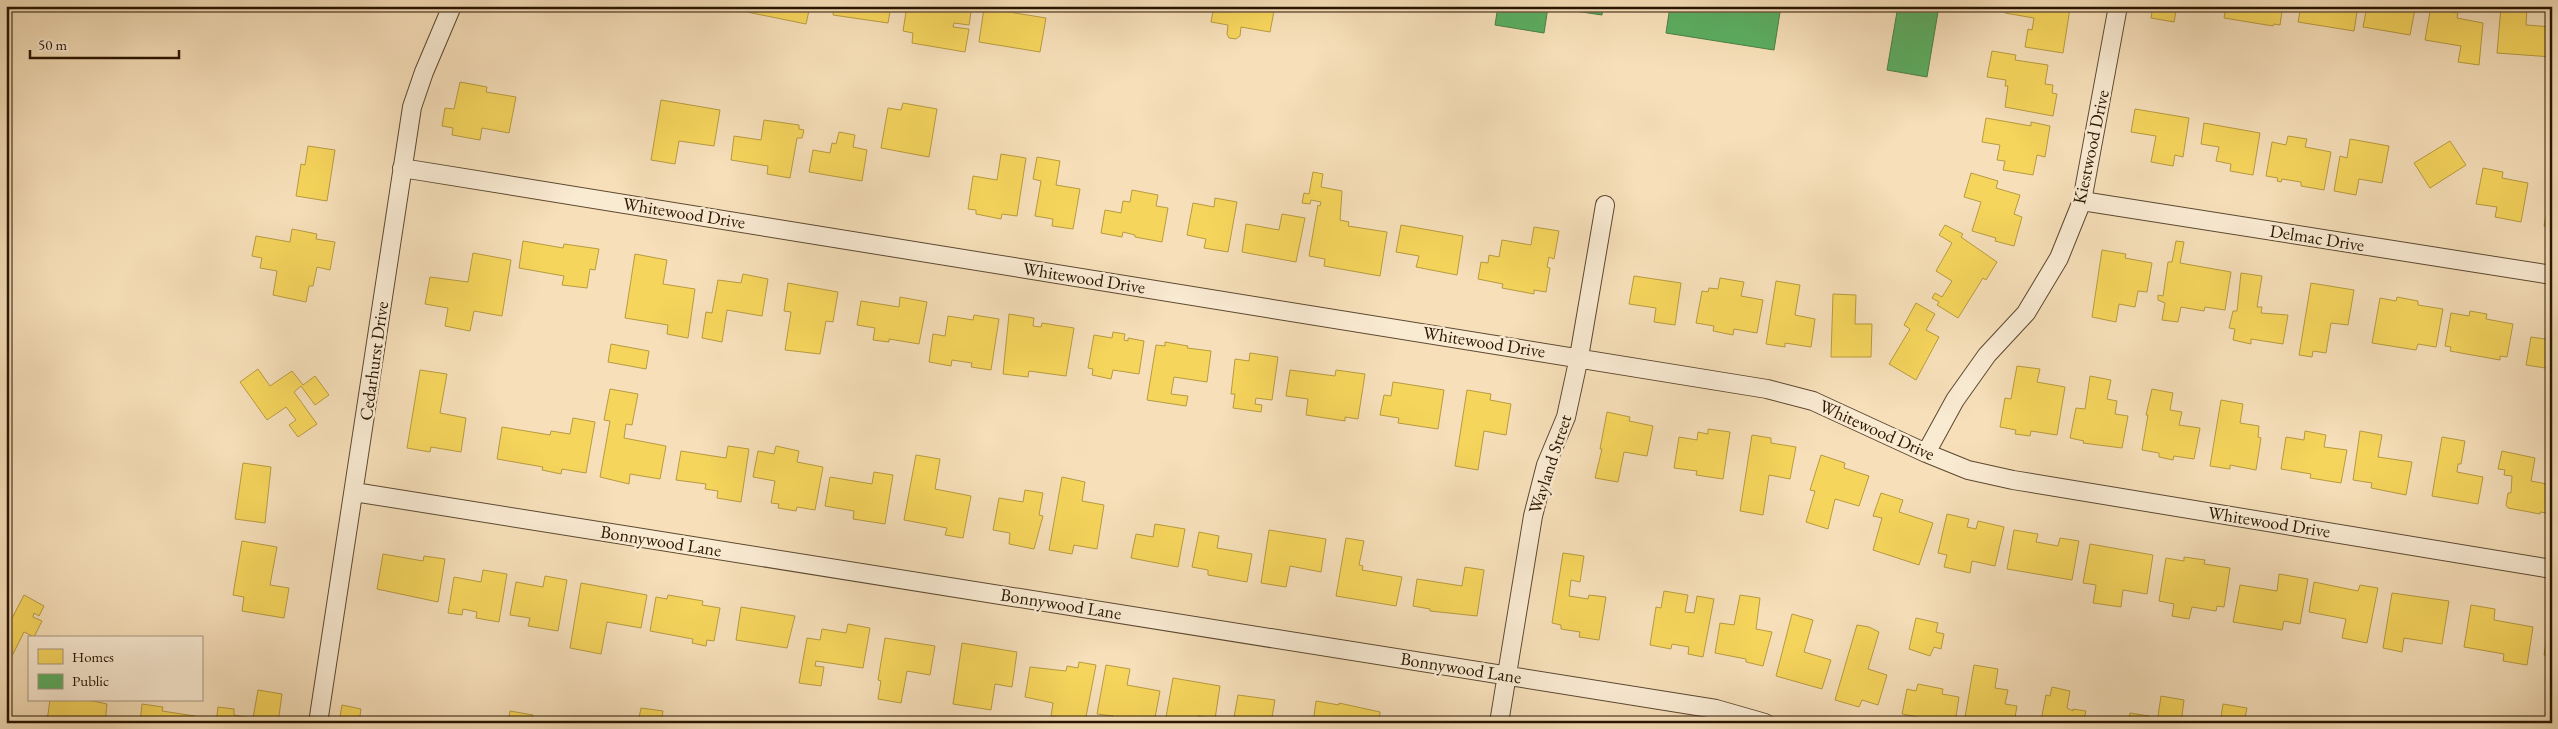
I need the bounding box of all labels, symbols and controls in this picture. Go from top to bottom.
scale bar [30,28,179,60]
text: 50 m [38,35,67,54]
street label: Kiestwood Drive [2067,88,2114,206]
street label: Whitewood Drive [621,191,747,234]
street label: Delmac Drive [2268,219,2366,256]
street label: Whitewood Drive [1021,256,1147,299]
street label: Cedarhurst Drive [354,300,393,422]
street label: Whitewood Drive [1421,320,1547,363]
street label: Whitewood Drive [1816,394,1938,465]
street label: Wayland Street [1523,411,1576,516]
street label: Whitewood Drive [2206,500,2332,543]
street label: Bonnywood Lane [599,520,723,561]
street label: Bonnywood Lane [999,583,1123,624]
legend [28,636,202,702]
text: Homes [72,647,114,666]
street label: Bonnywood Lane [1399,647,1523,688]
text: Public [72,671,109,690]

